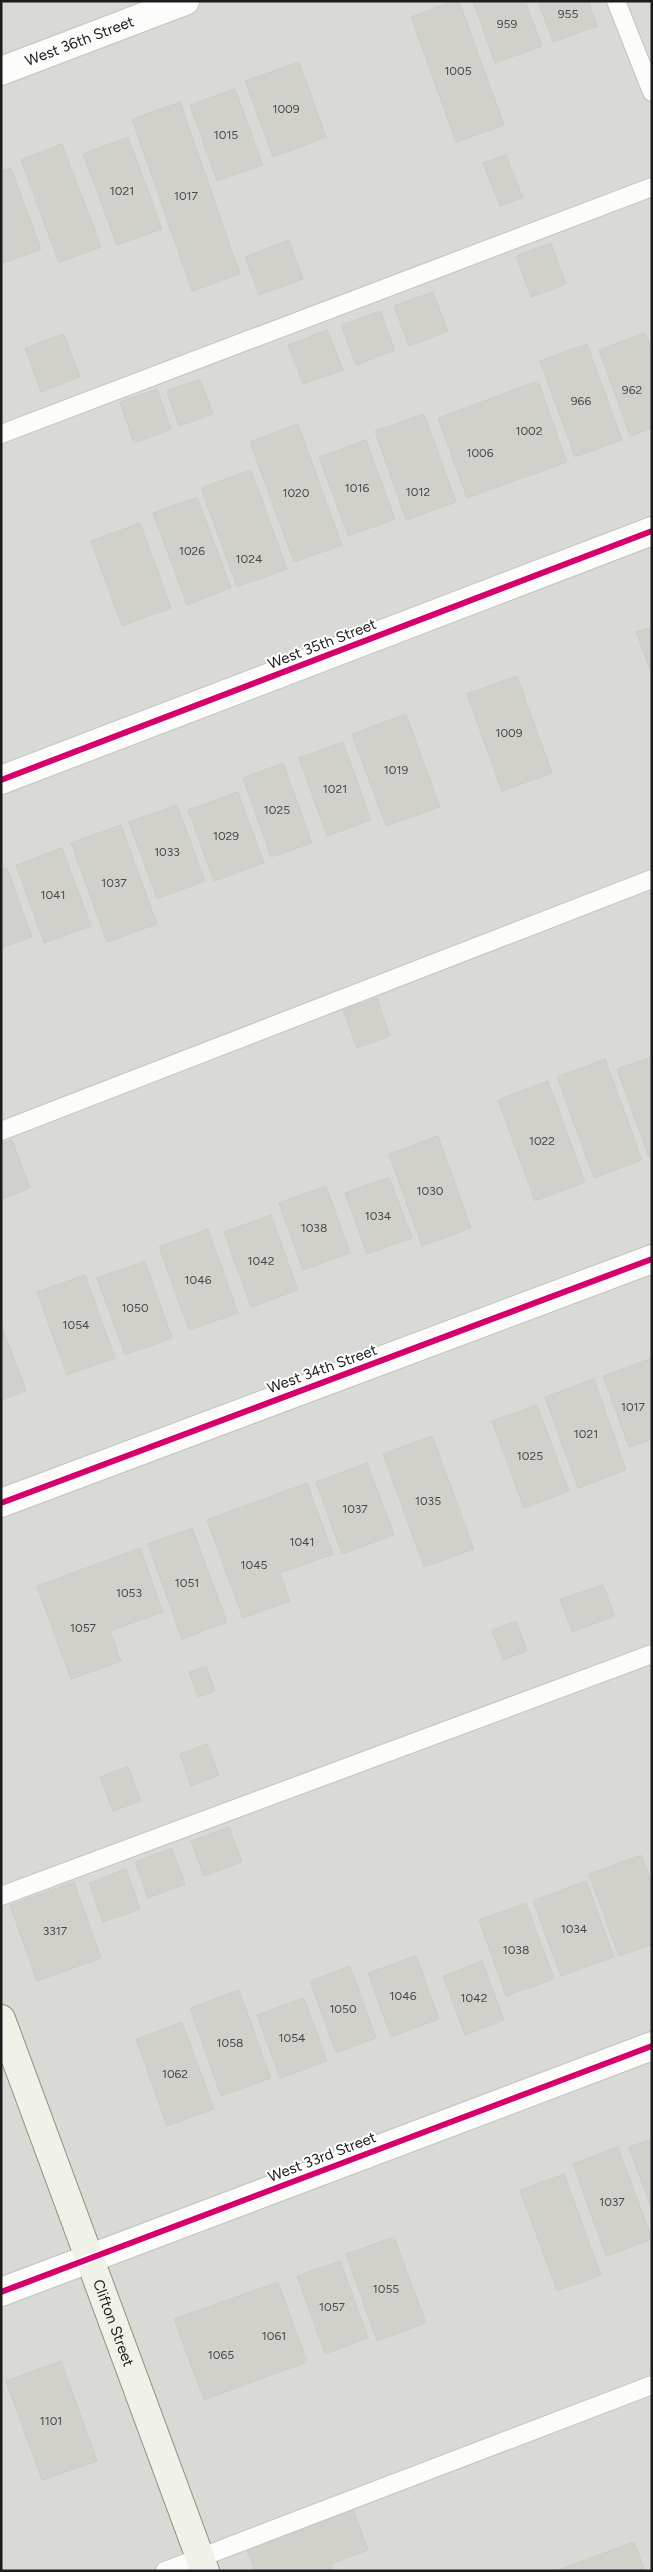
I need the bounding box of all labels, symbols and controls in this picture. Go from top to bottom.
house number: 955 [558,7,578,21]
street label: West 36th Street [23,12,137,70]
house number: 959 [497,17,517,31]
house number: 1005 [444,64,472,78]
house number: 1009 [272,102,300,116]
house number: 1015 [214,128,238,142]
house number: 1021 [110,184,134,198]
house number: 1017 [174,189,199,203]
house number: 962 [622,383,642,397]
house number: 966 [571,394,591,408]
house number: 1002 [515,424,543,438]
house number: 1006 [466,446,494,460]
house number: 1016 [345,481,369,495]
house number: 1012 [406,485,430,499]
house number: 1020 [282,486,310,500]
house number: 1026 [179,544,205,558]
house number: 1024 [236,552,263,566]
street label: West 35th Street [265,615,379,673]
house number: 1009 [495,726,523,740]
house number: 1019 [384,763,408,777]
house number: 1021 [323,782,347,796]
house number: 1025 [264,803,290,817]
house number: 1029 [213,829,239,843]
house number: 1033 [154,845,180,859]
house number: 1037 [101,876,127,890]
house number: 1041 [40,888,66,902]
house number: 1022 [529,1134,555,1148]
house number: 1030 [417,1184,444,1198]
house number: 1034 [365,1209,392,1223]
house number: 1038 [301,1221,327,1235]
house number: 1042 [248,1254,274,1268]
house number: 1046 [185,1273,212,1287]
house number: 1050 [121,1301,149,1315]
house number: 1054 [62,1318,90,1332]
street label: West 34th Street [265,1341,380,1397]
house number: 1017 [621,1400,646,1414]
house number: 1021 [574,1427,598,1441]
house number: 1025 [517,1449,543,1463]
house number: 1035 [415,1494,441,1508]
house number: 1037 [342,1502,368,1516]
house number: 1041 [289,1535,315,1549]
house number: 1045 [240,1558,268,1572]
house number: 1051 [175,1576,199,1590]
house number: 1053 [116,1586,142,1600]
house number: 1057 [70,1621,97,1635]
house number: 1034 [561,1922,588,1936]
house number: 3317 [43,1924,68,1938]
house number: 1038 [503,1943,529,1957]
house number: 1046 [390,1989,417,2003]
house number: 1042 [461,1991,487,2005]
house number: 1050 [329,2002,357,2016]
house number: 1054 [278,2031,306,2045]
house number: 1058 [217,2036,243,2050]
house number: 1062 [162,2067,188,2081]
street label: West 33rd Street [265,2128,379,2186]
house number: 1037 [599,2195,625,2209]
street label: Clifton Street [89,2277,138,2369]
house number: 1055 [373,2282,399,2296]
house number: 1057 [319,2300,346,2314]
house number: 1061 [262,2329,286,2343]
house number: 1065 [208,2348,234,2362]
house number: 1101 [40,2414,62,2428]

